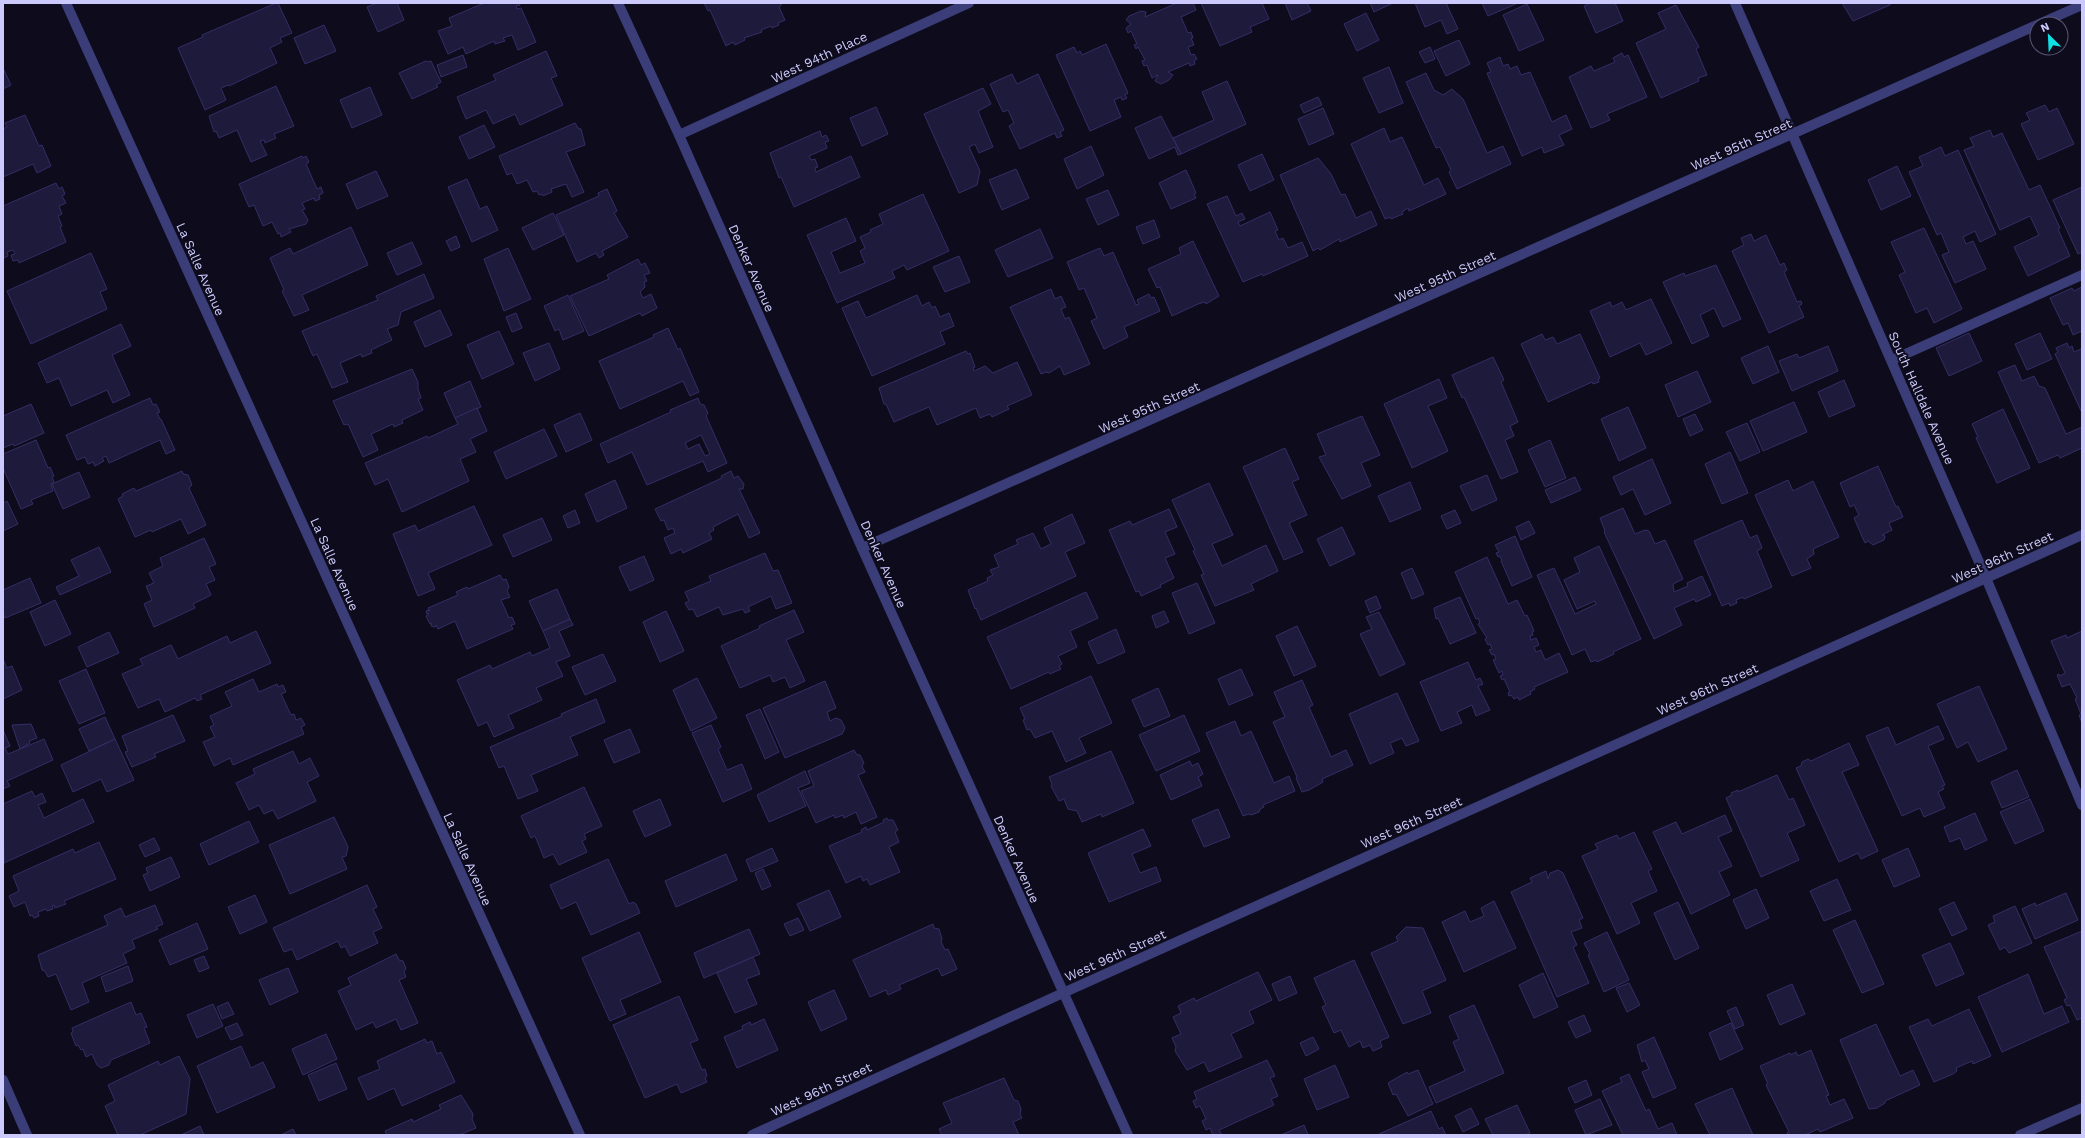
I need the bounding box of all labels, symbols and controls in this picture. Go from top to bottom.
north arrow [2029,16,2069,56]
text: N [2039,20,2052,35]
street label: West 94th Place [769,29,870,86]
street label: West 95th Street [1688,115,1795,173]
street label: La Salle Avenue [173,220,228,318]
street label: Denker Avenue [725,222,778,314]
street label: West 95th Street [1392,247,1499,305]
street label: South Halldale Avenue [1885,329,1958,467]
street label: West 95th Street [1096,378,1203,436]
street label: La Salle Avenue [307,515,362,613]
street label: Denker Avenue [857,518,910,610]
street label: West 96th Street [1949,528,2056,587]
street label: West 96th Street [1654,660,1761,719]
street label: West 96th Street [1358,793,1465,852]
street label: La Salle Avenue [440,810,495,908]
street label: Denker Avenue [990,813,1043,905]
street label: West 96th Street [1062,926,1169,985]
street label: West 96th Street [769,1059,874,1119]

